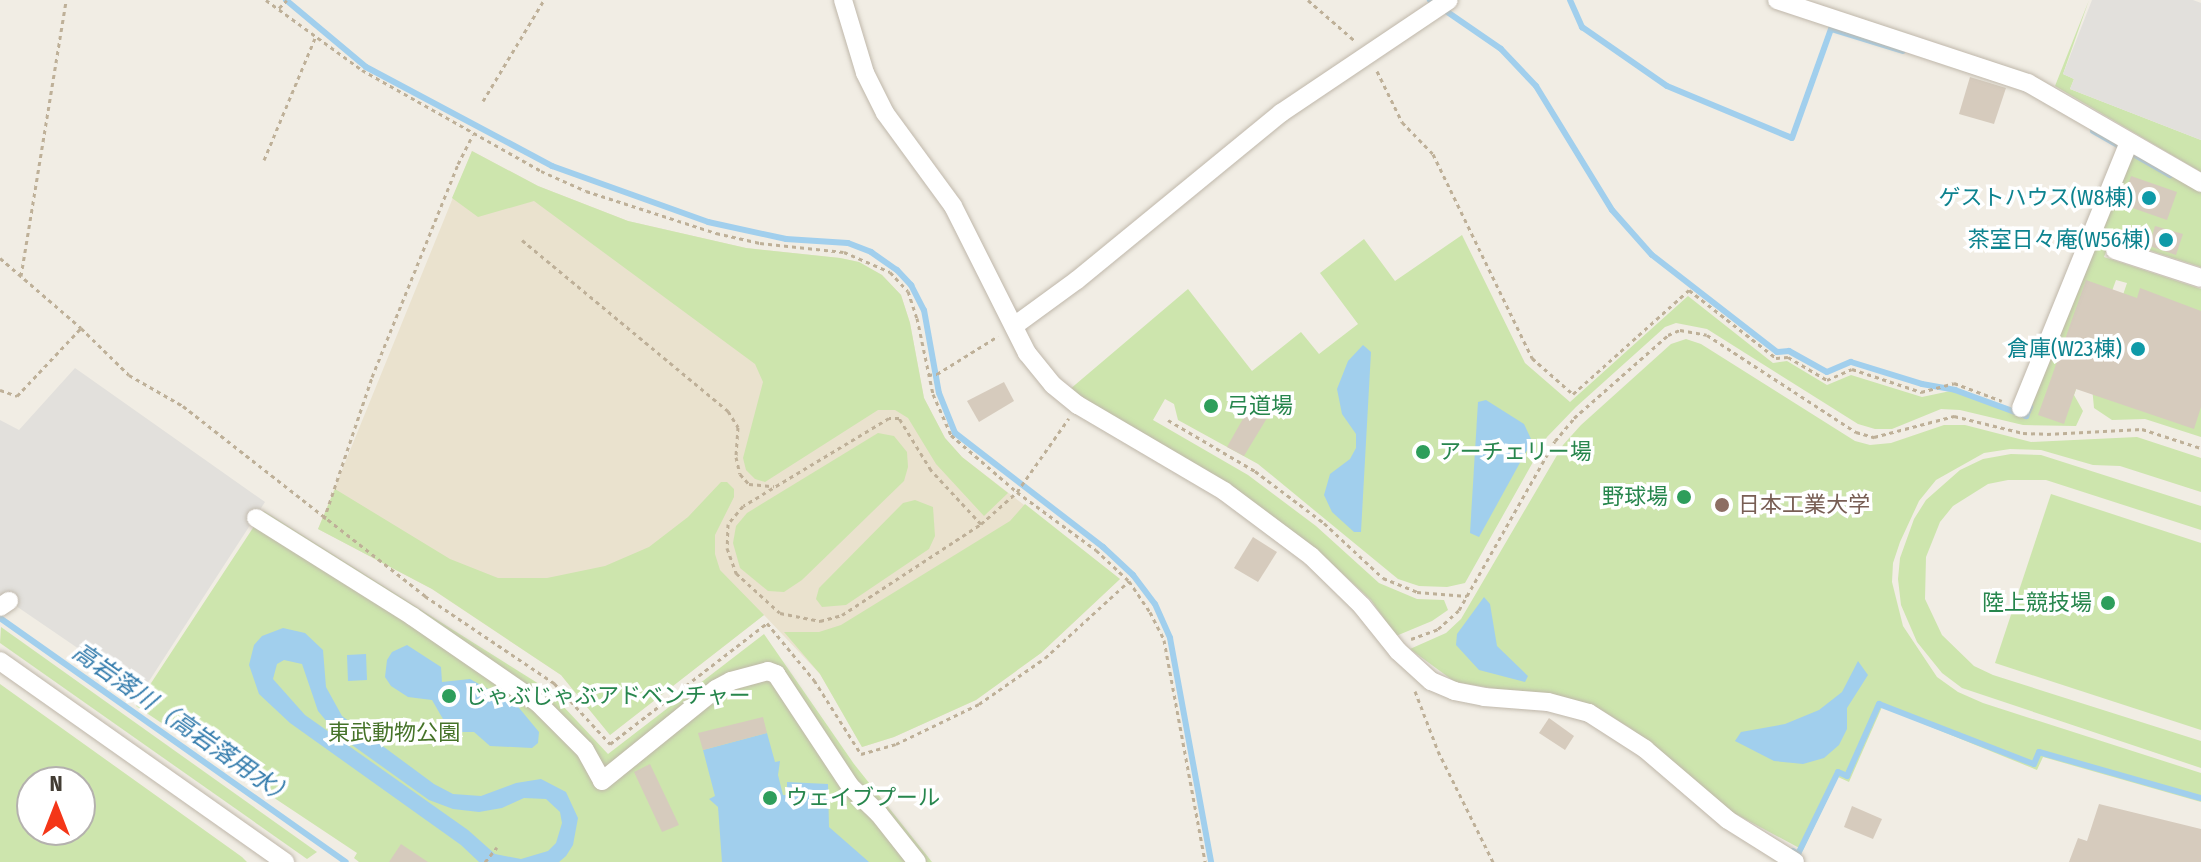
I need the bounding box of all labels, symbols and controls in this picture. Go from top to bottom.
place label: ゲストハウス(W8棟) [1939,185,2133,211]
marker: ゲストハウス(W8棟) [2140,189,2158,207]
place label: 茶室日々庵(W56棟) [1968,227,2150,253]
marker: 茶室日々庵(W56棟) [2157,231,2175,249]
place label: 倉庫(W23棟) [2007,336,2122,362]
marker: 倉庫(W23棟) [2129,340,2147,358]
place label: 弓道場 [1227,393,1293,419]
marker: 弓道場 [1202,397,1220,415]
place label: アーチェリー場 [1439,439,1592,465]
marker: アーチェリー場 [1414,443,1432,461]
place label: 野球場 [1602,484,1668,510]
marker: 野球場 [1675,488,1693,506]
place label: 日本工業大学 [1738,492,1870,518]
marker: 日本工業大学 [1713,496,1731,514]
place label: 陸上競技場 [1982,590,2092,616]
marker: 陸上競技場 [2099,594,2117,612]
water label: 高岩落川（高岩落用水） [67,637,299,813]
place label: じゃぶじゃぶアドベンチャー [465,683,751,709]
marker: じゃぶじゃぶアドベンチャー [440,687,458,705]
park label: 東武動物公園 [328,720,460,746]
north arrow [16,766,96,846]
text: N [49,770,63,797]
place label: ウェイブプール [786,785,940,811]
marker: ウェイブプール [761,789,779,807]

